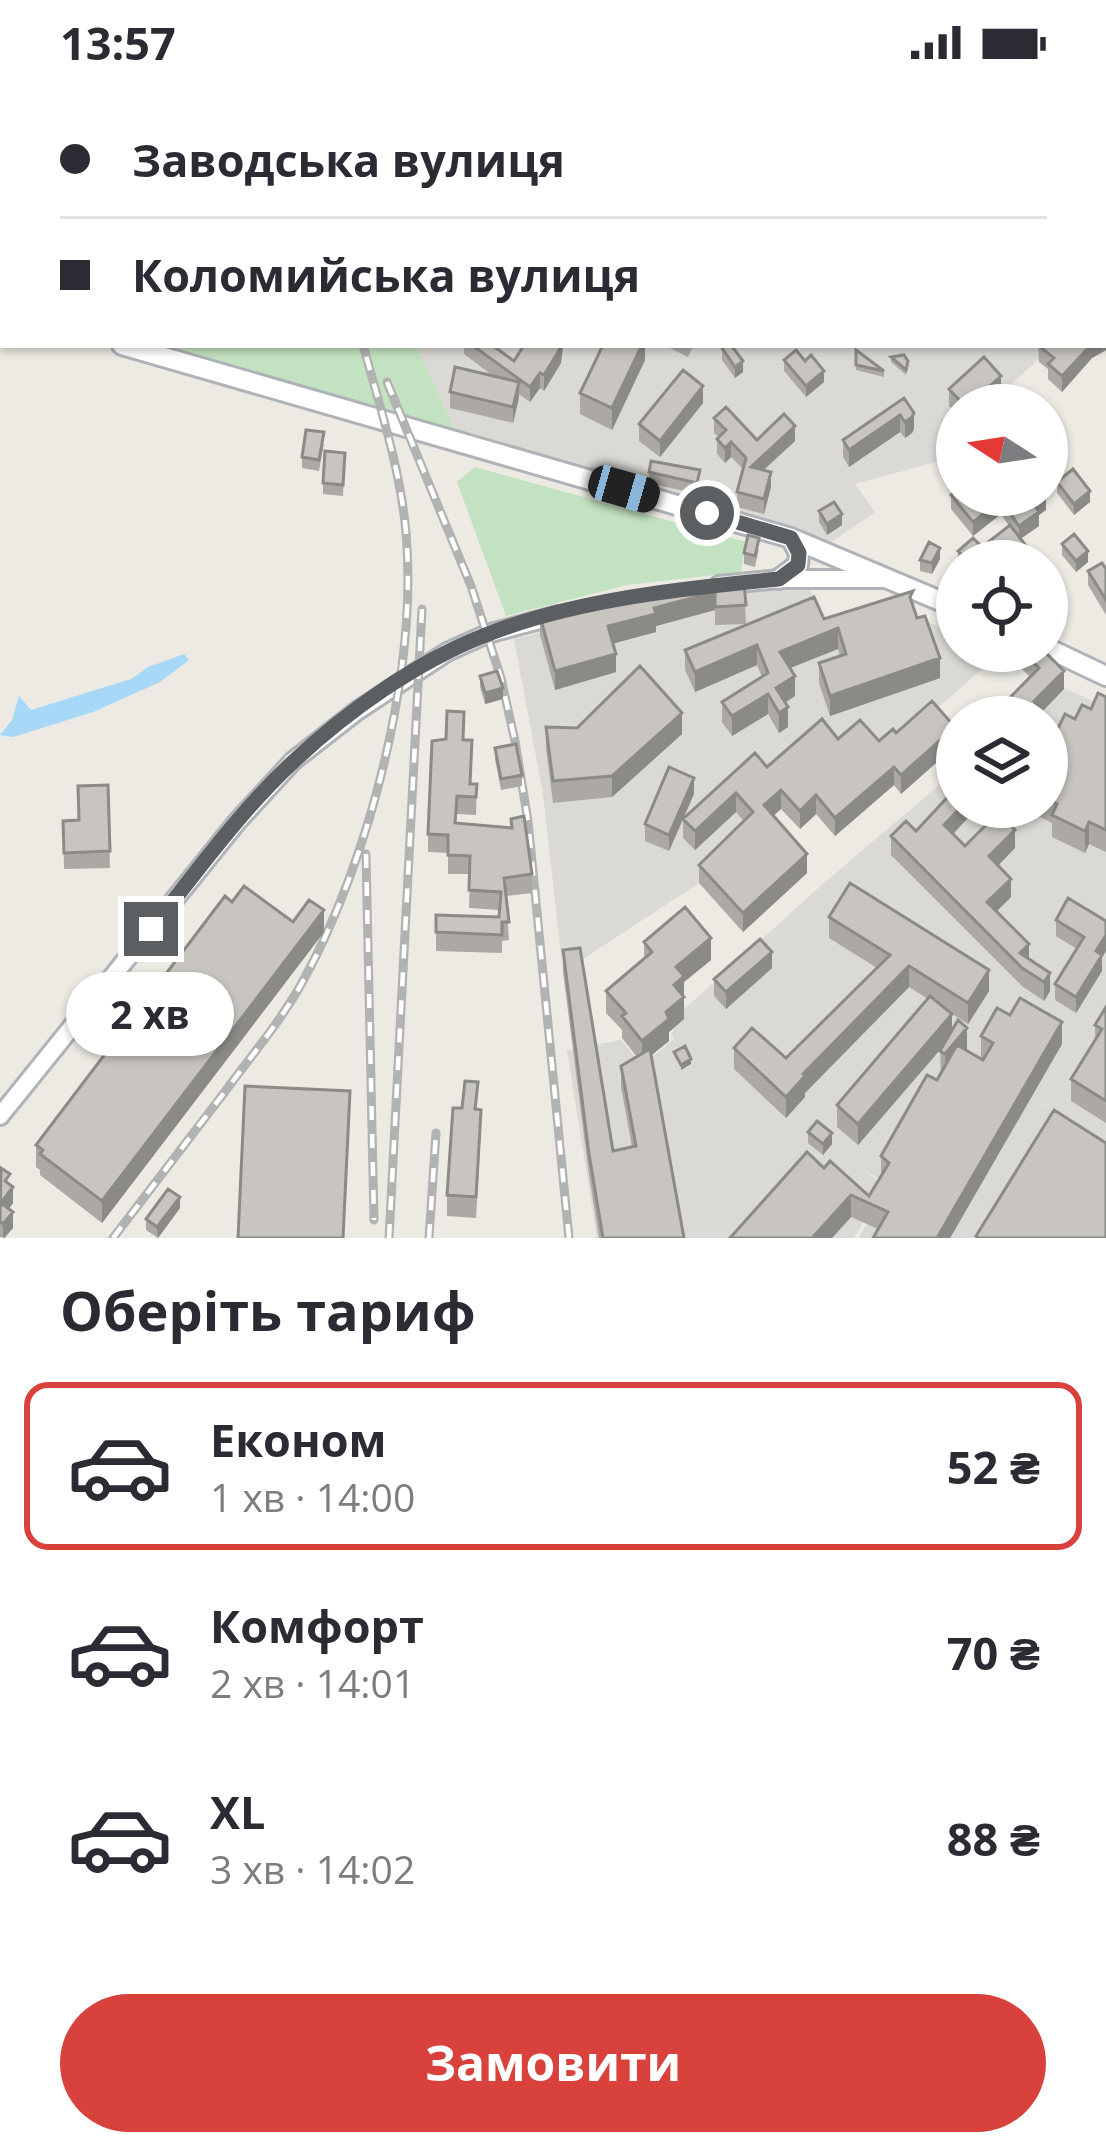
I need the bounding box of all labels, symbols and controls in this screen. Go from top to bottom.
text: 13:57 [60,12,176,73]
text: Заводська вулиця [132,129,565,190]
text: Коломийська вулиця [132,244,640,305]
north arrow [936,384,1068,516]
map controls [936,384,1068,828]
car [584,462,664,516]
route start [680,486,734,540]
button: locate [936,540,1068,672]
button: layers [936,696,1068,828]
route end [124,902,178,956]
callout: 2 хв [67,971,235,1055]
text: 2 хв [110,987,190,1040]
text: Оберіть тариф [60,1273,476,1347]
text: Економ [210,1409,387,1470]
icon: car [66,1412,174,1520]
text: 52 ₴ [947,1436,1040,1497]
text: 1 хв · 14:00 [210,1470,415,1523]
text: Комфорт [210,1595,424,1656]
icon: car [66,1598,174,1706]
text: 70 ₴ [947,1622,1040,1683]
text: 2 хв · 14:01 [210,1656,415,1709]
text: XL [210,1781,265,1842]
icon: car [66,1784,174,1892]
text: 88 ₴ [947,1808,1040,1869]
text: 3 хв · 14:02 [210,1842,415,1895]
button: Замовити [60,1994,1046,2132]

